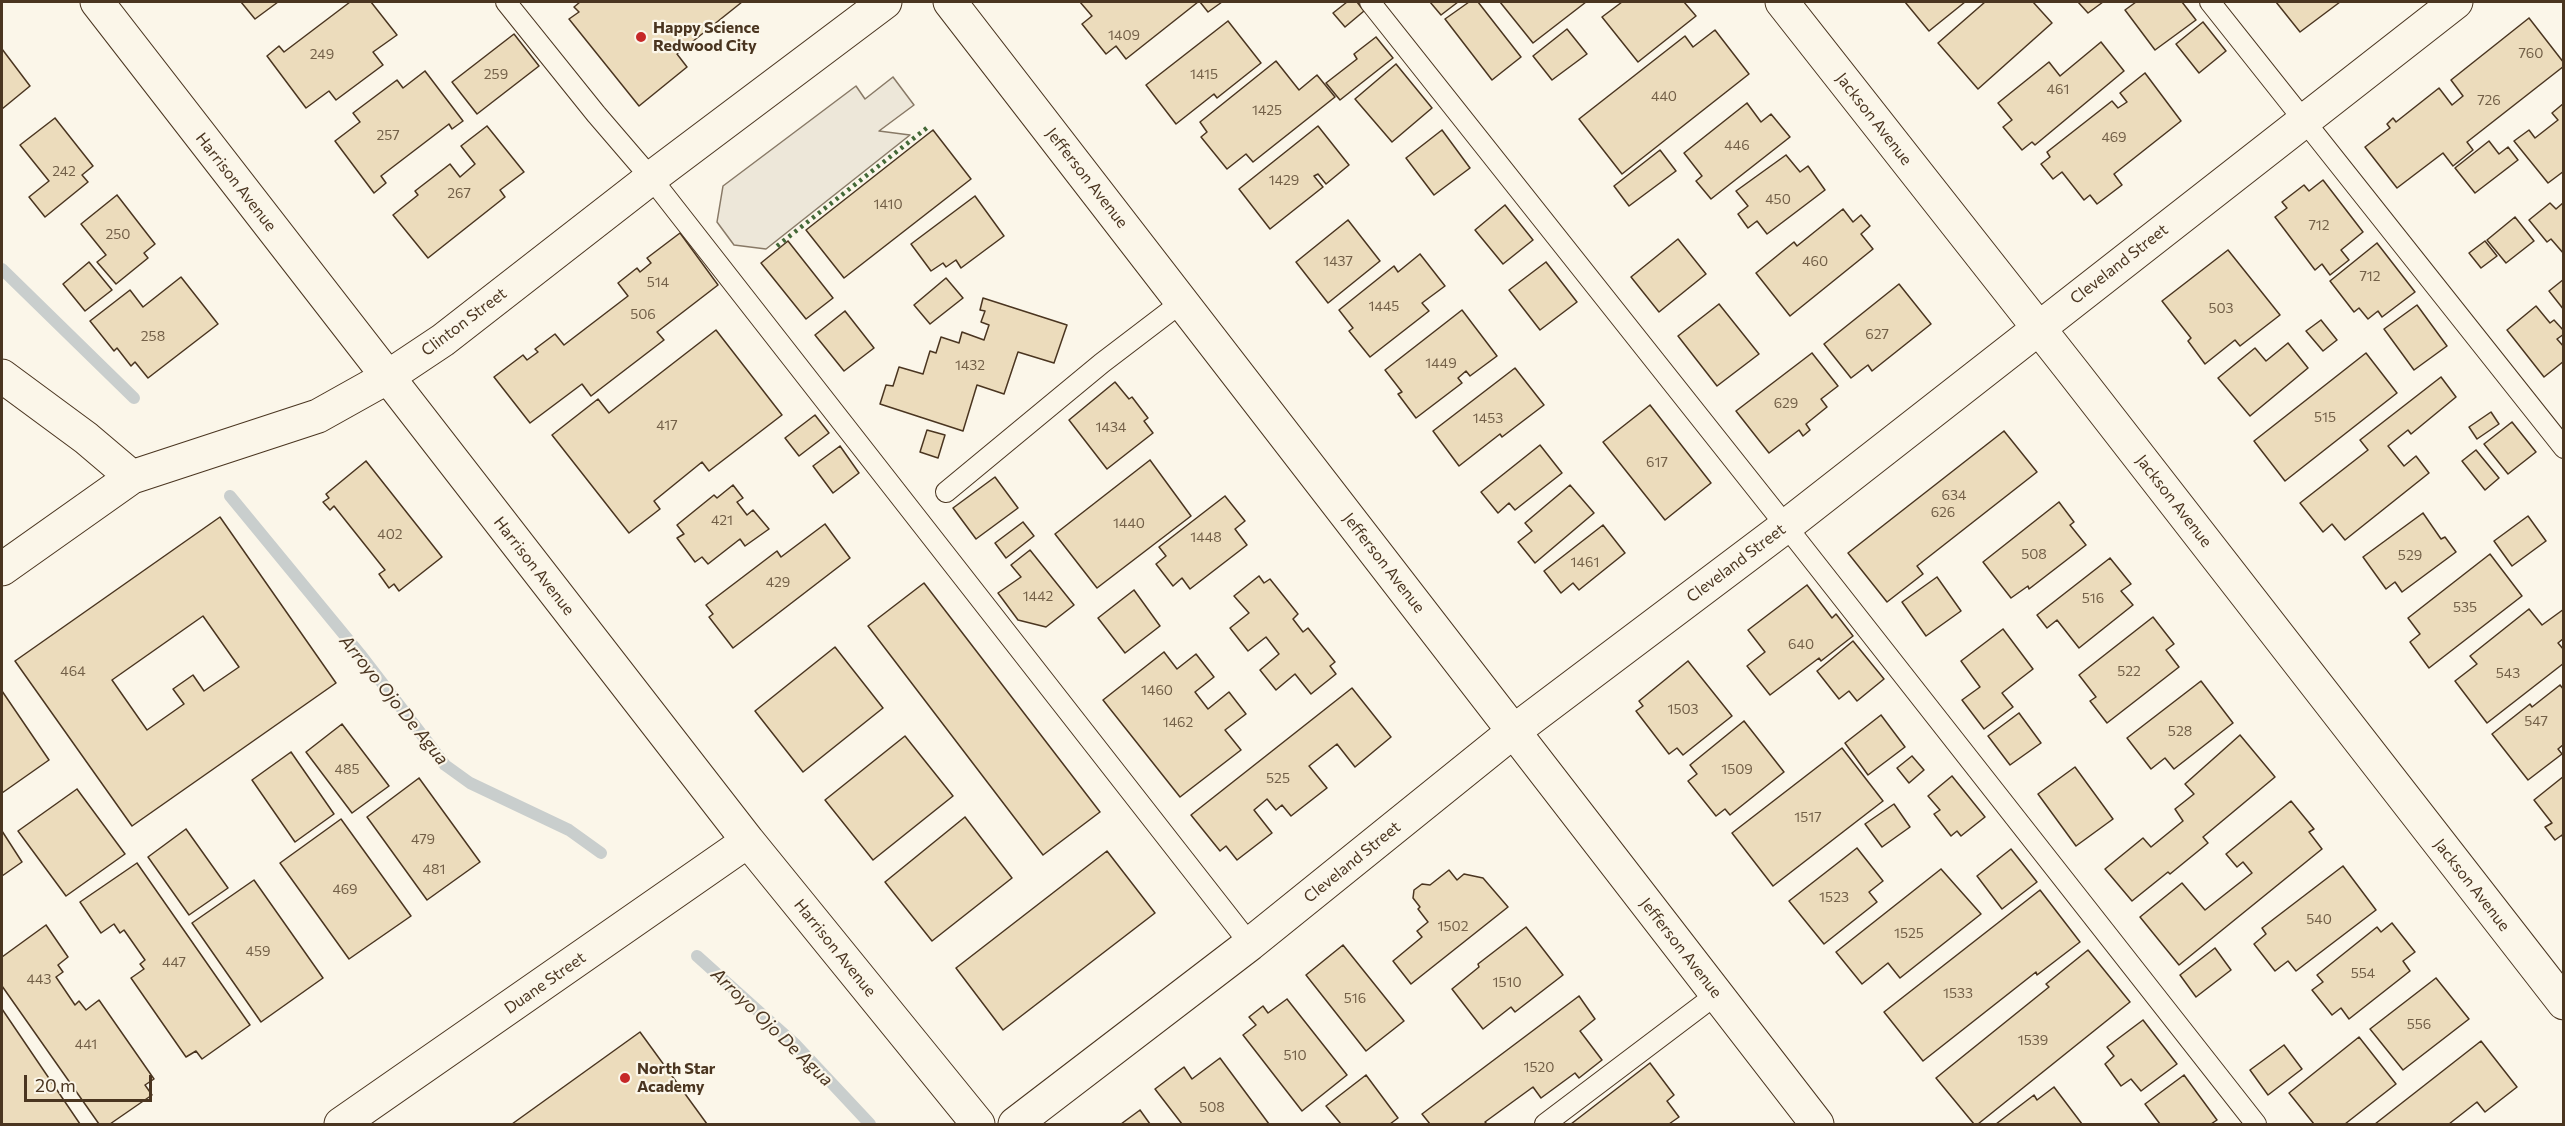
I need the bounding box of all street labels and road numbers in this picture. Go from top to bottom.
street label: Jackson Avenue [1832,69,1916,169]
street label: Jefferson Avenue [1042,124,1132,232]
street label: Harrison Avenue [192,129,280,235]
street label: Cleveland Street [2066,220,2172,308]
street label: Clinton Street [418,284,510,360]
street label: Jackson Avenue [2132,451,2216,551]
street label: Jefferson Avenue [1339,509,1429,617]
street label: Harrison Avenue [490,513,578,619]
street label: Cleveland Street [1683,520,1789,606]
street label: Cleveland Street [1300,817,1404,907]
street label: Jackson Avenue [2430,835,2514,935]
street label: Jefferson Avenue [1636,894,1726,1002]
street label: Harrison Avenue [790,895,880,1001]
street label: Duane Street [501,948,589,1018]

